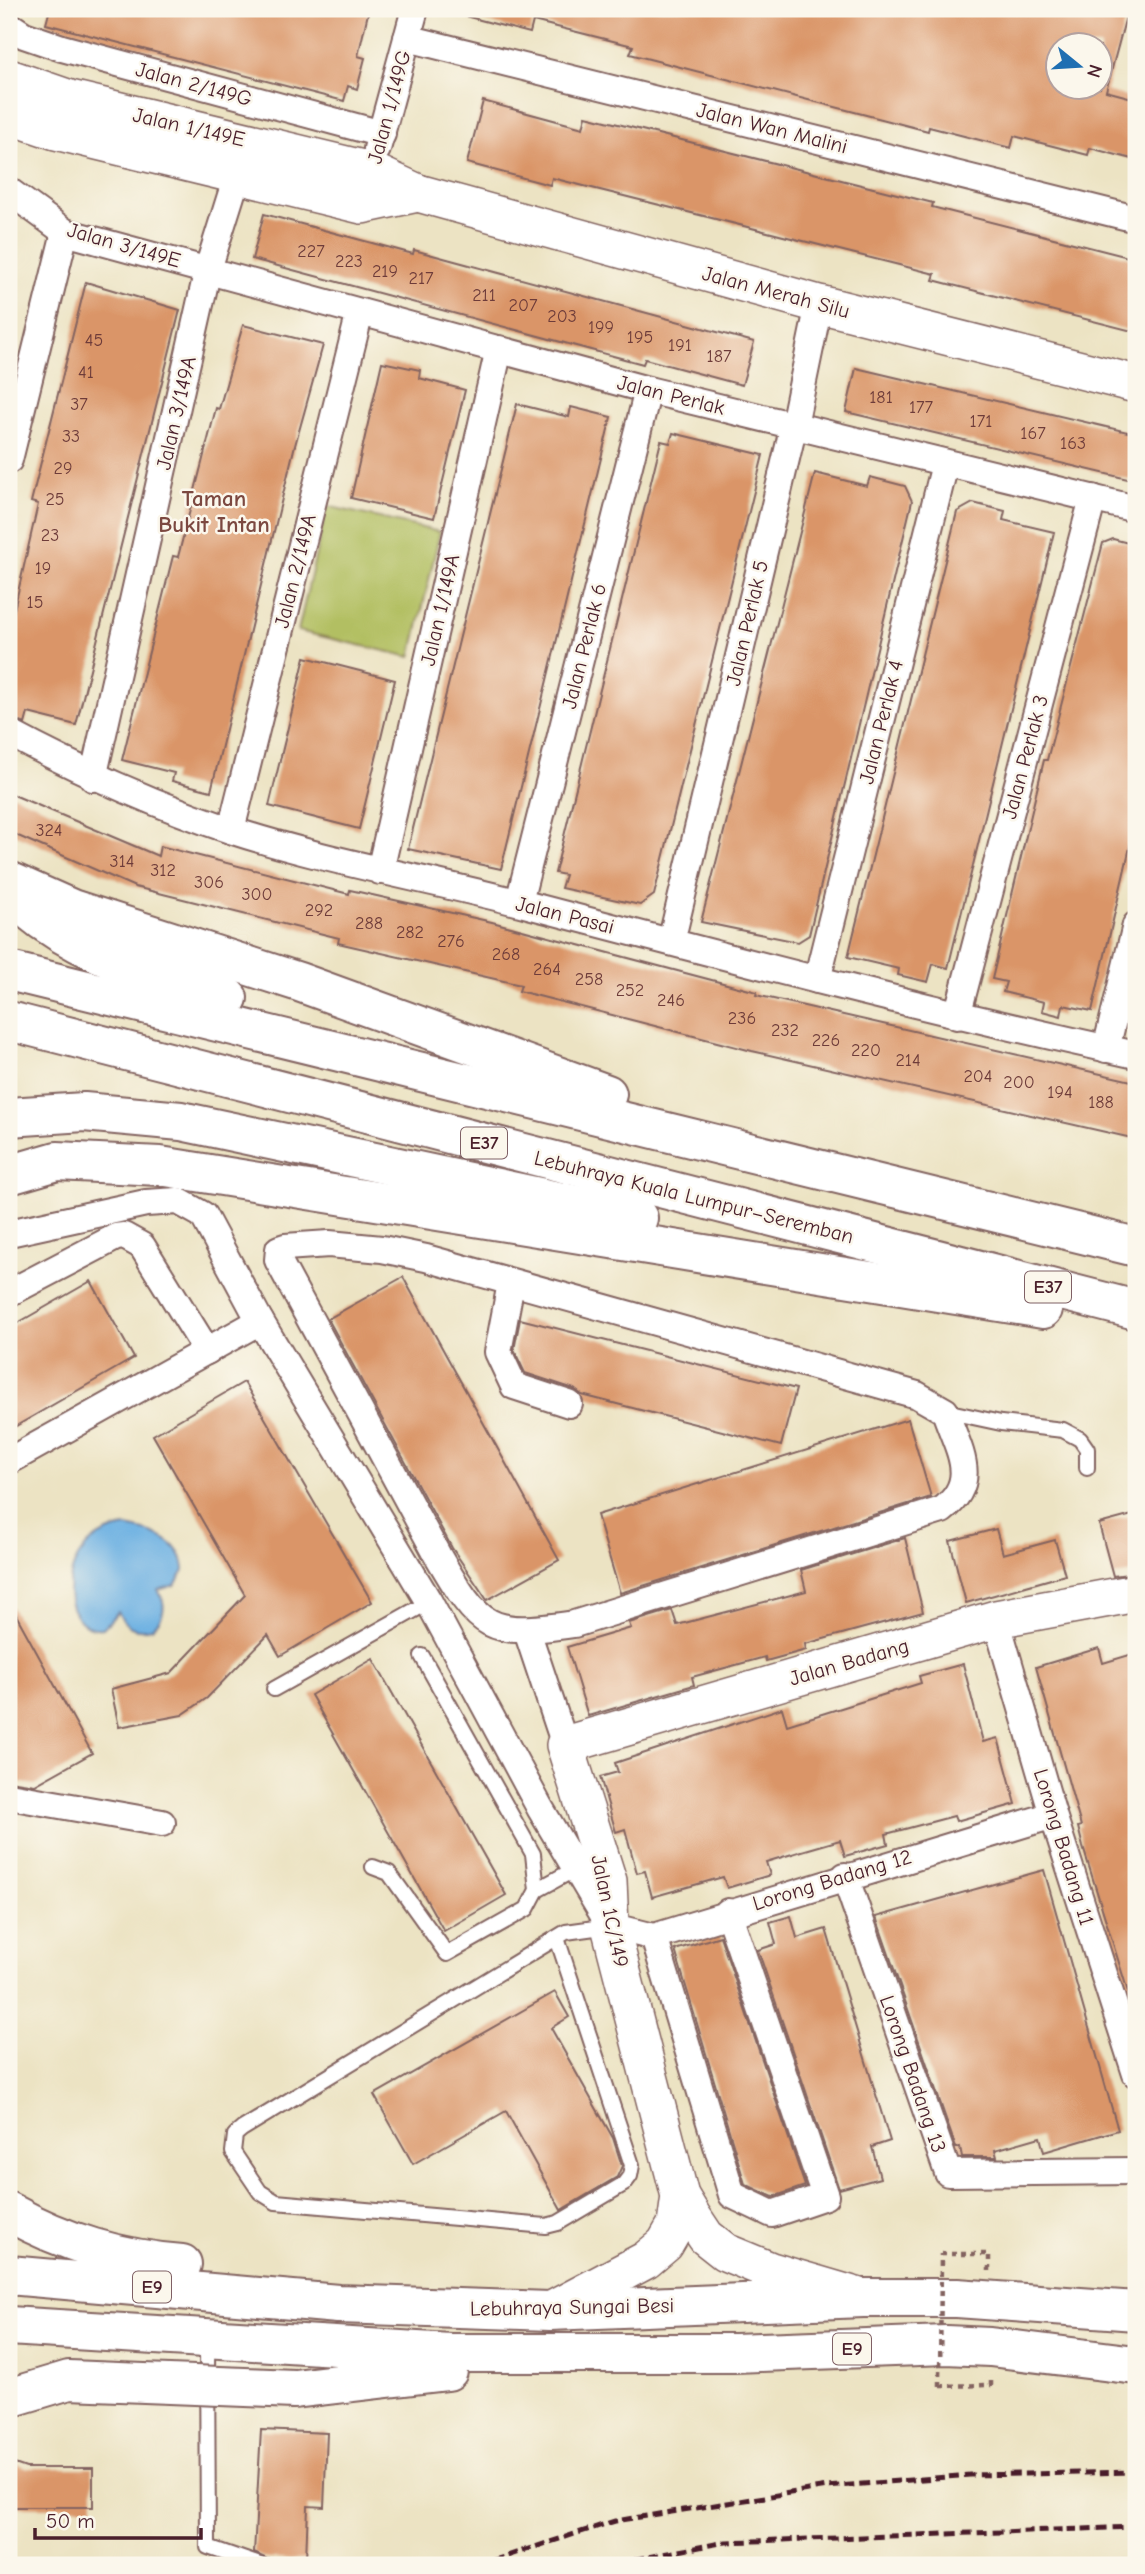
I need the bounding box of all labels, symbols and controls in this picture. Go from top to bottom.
north arrow [1044,32,1114,102]
street label: Jalan 1/149G [362,48,416,166]
street label: Jalan 2/149G [133,57,255,111]
text: N [1082,62,1107,80]
street label: Jalan Wan Malini [694,98,850,158]
street label: Jalan 1/149E [131,102,247,152]
street label: Jalan 3/149E [65,217,183,273]
house number: 227 [297,241,325,262]
house number: 223 [335,251,363,272]
house number: 219 [372,261,398,282]
street label: Jalan Merah Silu [700,261,852,323]
house number: 217 [408,268,434,289]
house number: 211 [472,285,496,306]
house number: 207 [509,295,538,316]
house number: 203 [547,306,577,327]
house number: 199 [588,317,614,338]
house number: 195 [627,327,653,348]
house number: 45 [85,330,103,351]
house number: 191 [668,335,692,356]
house number: 187 [707,346,732,367]
street label: Jalan 3/149A [151,354,201,472]
house number: 41 [78,362,94,383]
street label: Jalan Perlak [615,370,727,420]
house number: 181 [869,387,893,408]
house number: 37 [70,394,88,415]
house number: 177 [909,397,934,418]
house number: 171 [970,411,992,432]
house number: 167 [1020,423,1046,444]
house number: 33 [62,426,80,447]
house number: 163 [1060,433,1086,454]
house number: 29 [54,458,72,479]
district label: Taman Bukit Intan [158,485,270,538]
house number: 25 [45,489,65,510]
street label: Jalan 2/149A [269,512,321,630]
house number: 23 [41,525,59,546]
street label: Jalan 1/149A [416,552,464,668]
house number: 19 [35,558,51,579]
street label: Jalan Perlak 5 [721,558,773,688]
street label: Jalan Perlak 6 [557,581,611,711]
house number: 15 [27,592,43,613]
street label: Jalan Perlak 4 [854,657,908,787]
street label: Jalan Perlak 3 [997,692,1053,822]
house number: 324 [35,820,63,841]
house number: 314 [110,851,134,872]
house number: 312 [150,860,176,881]
house number: 306 [194,872,224,893]
house number: 300 [241,884,273,905]
street label: Jalan Pasai [513,891,617,939]
house number: 292 [305,900,333,921]
house number: 288 [355,913,383,934]
house number: 282 [396,922,424,943]
house number: 276 [437,931,465,952]
house number: 268 [492,944,520,965]
house number: 264 [533,959,561,980]
house number: 258 [575,969,603,990]
house number: 252 [616,980,644,1001]
house number: 246 [657,990,685,1011]
house number: 236 [728,1008,756,1029]
house number: 232 [771,1020,799,1041]
house number: 226 [812,1030,840,1051]
house number: 220 [851,1040,881,1061]
house number: 214 [895,1050,921,1071]
house number: 204 [963,1066,993,1087]
house number: 200 [1003,1072,1035,1093]
house number: 194 [1047,1082,1073,1103]
house number: 188 [1088,1092,1114,1113]
road number: E37 [461,1128,507,1158]
street label: Lebuhraya Kuala Lumpur–Seremban [532,1146,856,1248]
road number: E37 [1025,1272,1071,1302]
street label: Jalan Badang [787,1634,911,1690]
street label: Lorong Badang 11 [1029,1766,1099,1928]
street label: Lorong Badang 12 [750,1844,914,1916]
street label: Jalan 1C/149 [586,1853,634,1969]
street label: Lorong Badang 13 [875,1992,951,2156]
road number: E9 [133,2272,171,2302]
street label: Lebuhraya Sungai Besi [470,2293,674,2321]
road number: E9 [833,2334,871,2364]
scale bar [35,2497,201,2541]
text: 50 m [46,2509,95,2533]

